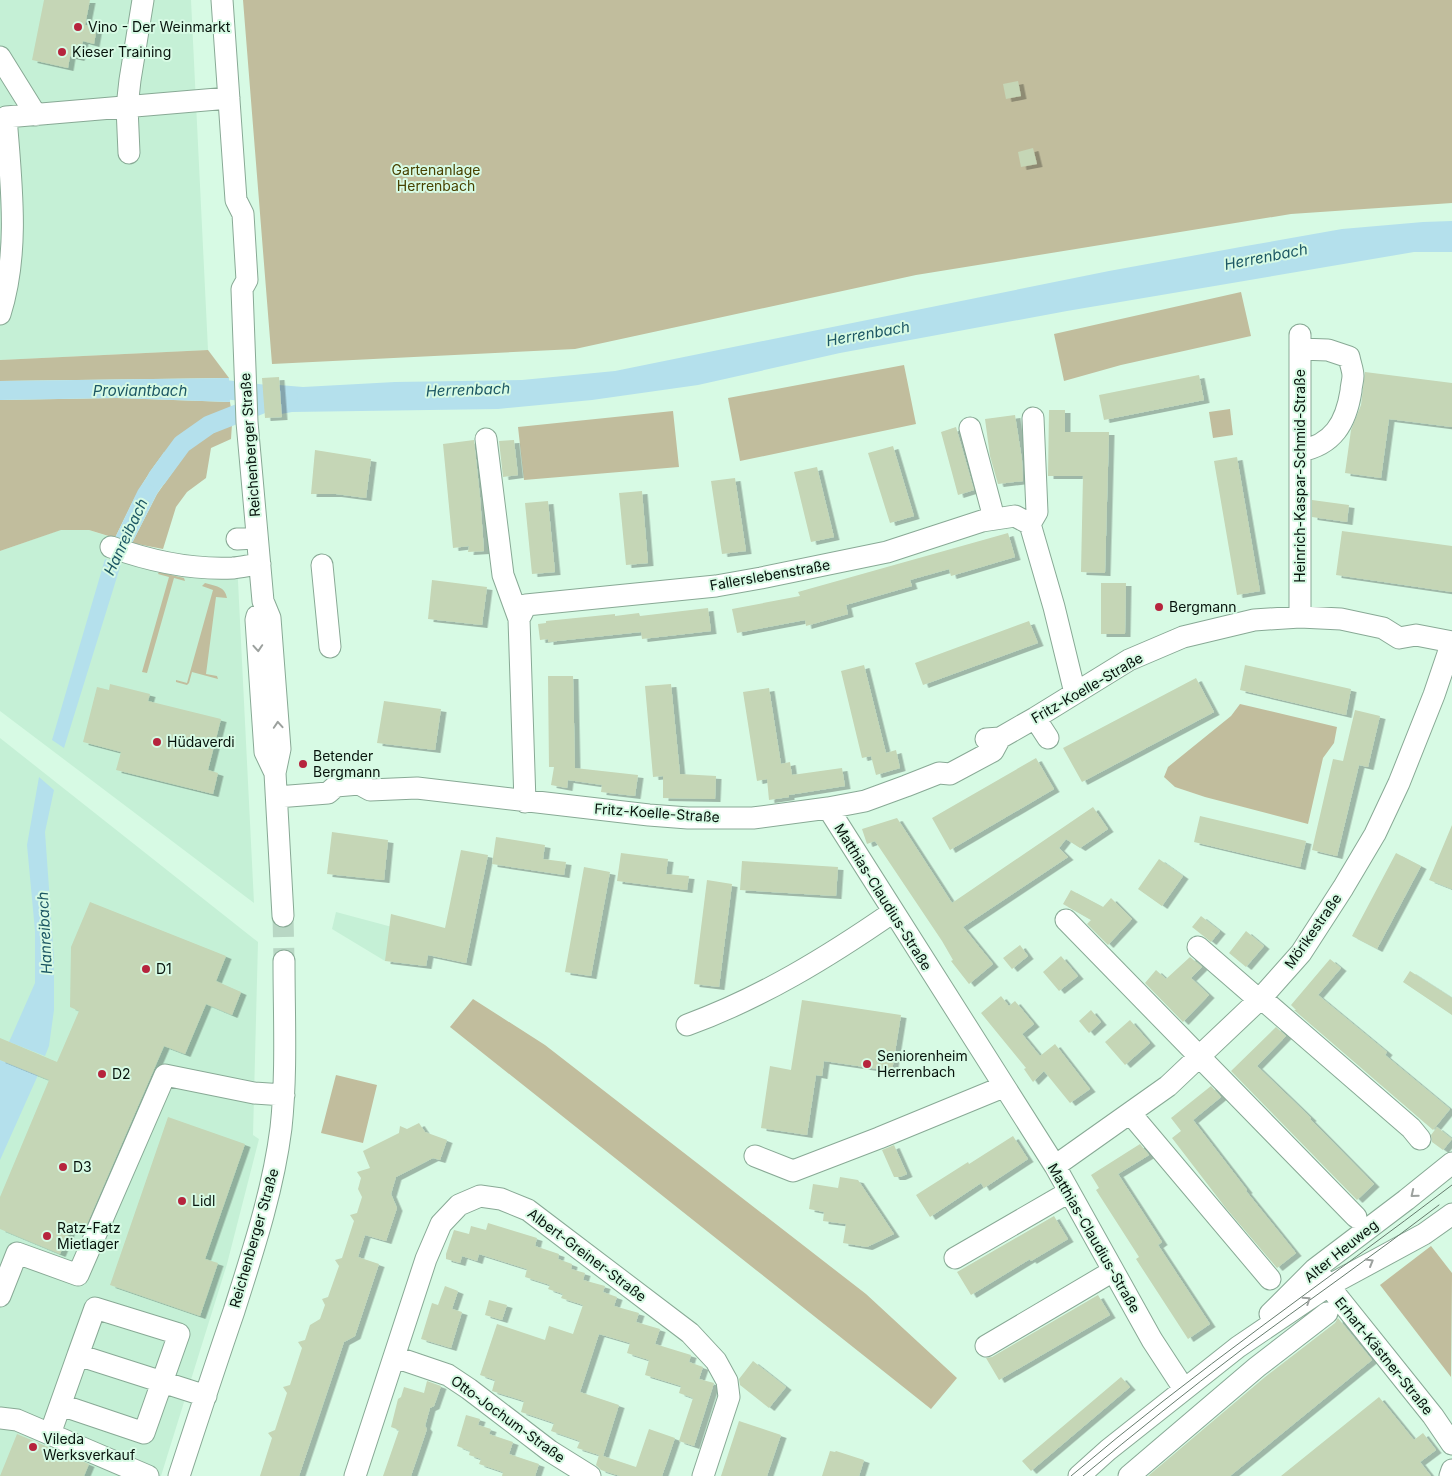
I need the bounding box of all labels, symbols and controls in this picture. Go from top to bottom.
place label: Vino - Der Weinmarkt [88,18,231,35]
marker: Vino - Der Weinmarkt [72,21,84,33]
place label: Kieser Training [72,43,171,60]
marker: Kieser Training [56,46,68,58]
park label: Gartenanlage Herrenbach [392,161,480,194]
water label: Herrenbach [1223,239,1309,274]
water label: Herrenbach [825,317,911,350]
street label: Heinrich-Kaspar-Schmid-Straße [1291,369,1308,583]
street label: Reichenberger Straße [236,372,263,518]
water label: Herrenbach [425,379,511,400]
water label: Proviantbach [93,381,187,400]
water label: Hanreibach [99,495,152,578]
street label: Fallerslebenstraße [708,556,831,593]
place label: Bergmann [1169,598,1237,615]
marker: Bergmann [1153,601,1165,613]
one-way arrow [252,644,263,652]
street label: Fritz-Koelle-Straße [1028,649,1145,726]
one-way arrow [273,721,284,729]
place label: Hüdaverdi [167,733,235,750]
marker: Hüdaverdi [151,736,163,748]
place label: Betender Bergmann [313,747,381,780]
marker: Betender Bergmann [297,758,309,770]
street label: Fritz-Koelle-Straße [594,800,720,825]
street label: Matthias-Claudius-Straße [831,820,936,973]
street label: Mörikestraße [1281,890,1345,971]
water label: Hanreibach [33,891,56,975]
place label: D1 [156,960,172,977]
marker: D1 [140,963,152,975]
place label: Seniorenheim Herrenbach [877,1047,968,1080]
marker: Seniorenheim Herrenbach [861,1058,873,1070]
place label: D2 [112,1065,131,1082]
marker: D2 [96,1068,108,1080]
place label: D3 [73,1158,92,1175]
street label: Matthias-Claudius-Straße [1045,1160,1144,1316]
marker: D3 [57,1161,69,1173]
street label: Reichenberger Straße [225,1166,282,1310]
one-way arrow [1411,1188,1420,1196]
place label: Lidl [192,1192,215,1209]
marker: Lidl [176,1195,188,1207]
street label: Albert-Greiner-Straße [525,1204,650,1305]
street label: Alter Heuweg [1300,1216,1381,1285]
place label: Ratz-Fatz Mietlager [57,1219,121,1252]
marker: Ratz-Fatz Mietlager [41,1230,53,1242]
one-way arrow [1365,1258,1374,1268]
street label: Erhart-Kästner-Straße [1332,1293,1437,1418]
one-way arrow [1302,1297,1311,1306]
street label: Otto-Jochum-Straße [448,1372,569,1466]
place label: Vileda Werksverkauf [43,1430,135,1463]
marker: Vileda Werksverkauf [27,1441,39,1453]

